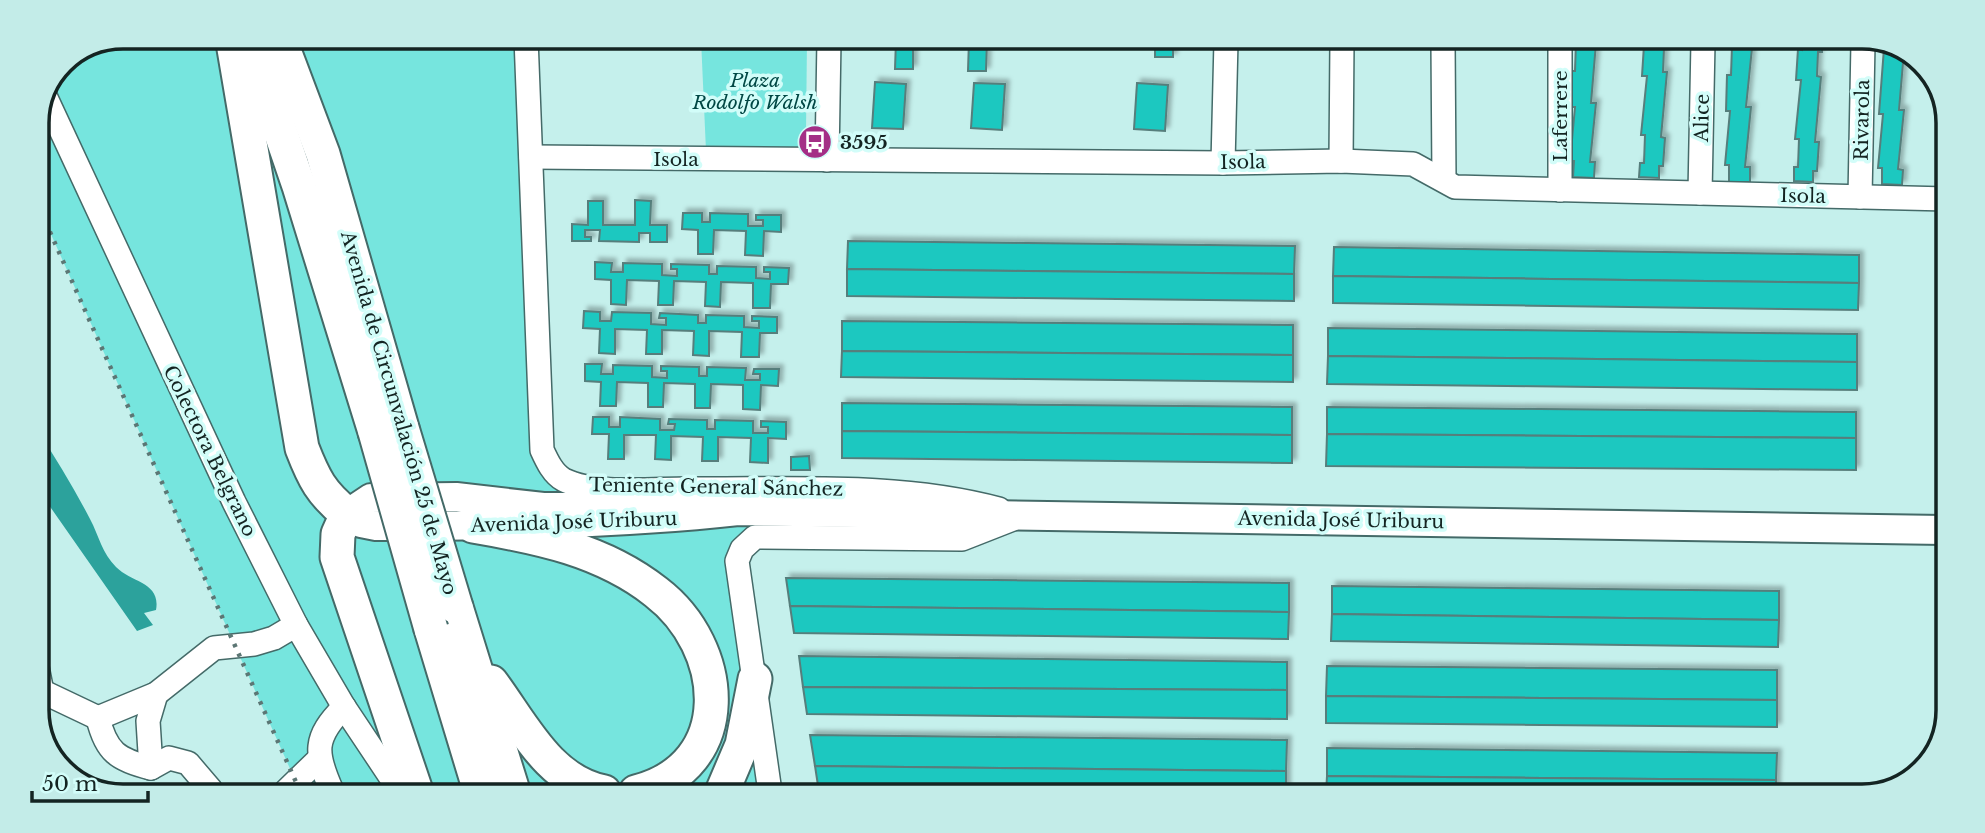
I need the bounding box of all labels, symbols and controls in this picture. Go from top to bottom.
park label: Plaza Rodolfo Walsh [691,69,818,114]
street label: Laferrere [1549,70,1572,162]
street label: Rivarola [1850,79,1874,161]
street label: Alice [1690,94,1714,143]
bus stop icon: 3595 [796,123,834,161]
place label: 3595 [840,131,888,154]
street label: Isola [653,148,699,171]
street label: Isola [1220,150,1266,174]
street label: Isola [1780,184,1826,208]
street label: Avenida de Circunvalación 25 de Mayo [336,227,462,598]
street label: Colectora Belgrano [159,362,261,540]
street label: Teniente General Sánchez [589,473,843,501]
street label: Avenida José Uriburu [469,507,678,537]
street label: Avenida José Uriburu [1237,507,1445,533]
scale bar [32,760,147,804]
text: 50 m [42,771,98,797]

